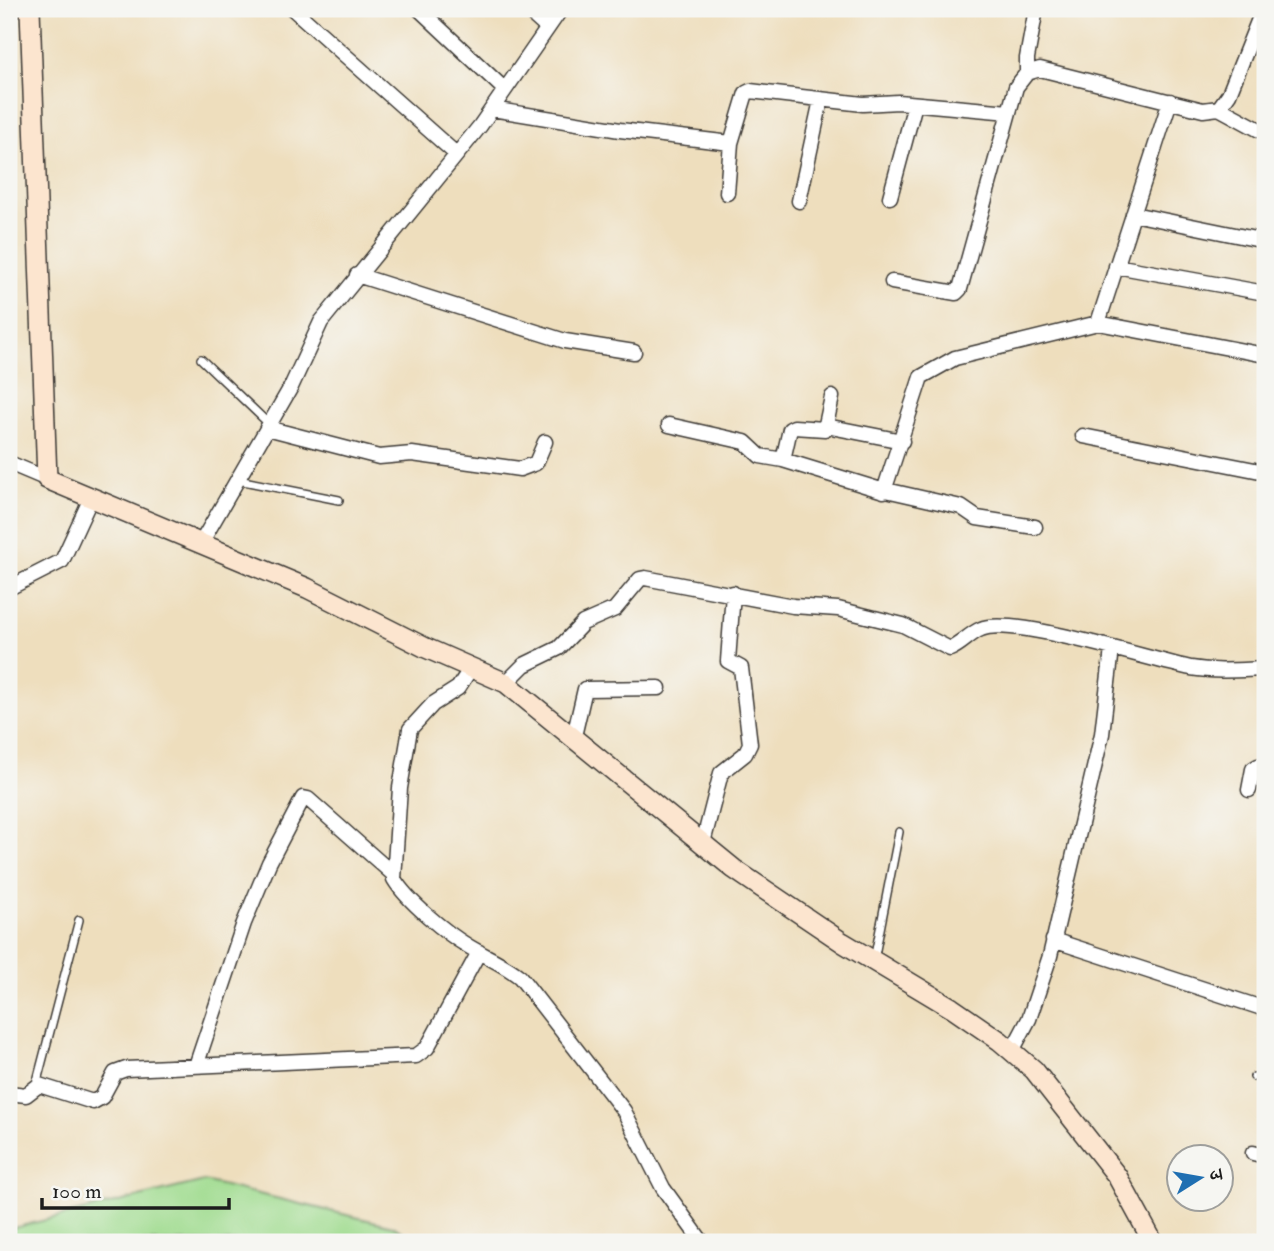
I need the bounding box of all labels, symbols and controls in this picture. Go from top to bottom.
north arrow [1166,1142,1236,1212]
text: उ [1203,1166,1229,1183]
scale bar [42,1167,229,1211]
text: 100 m [52,1178,102,1205]

